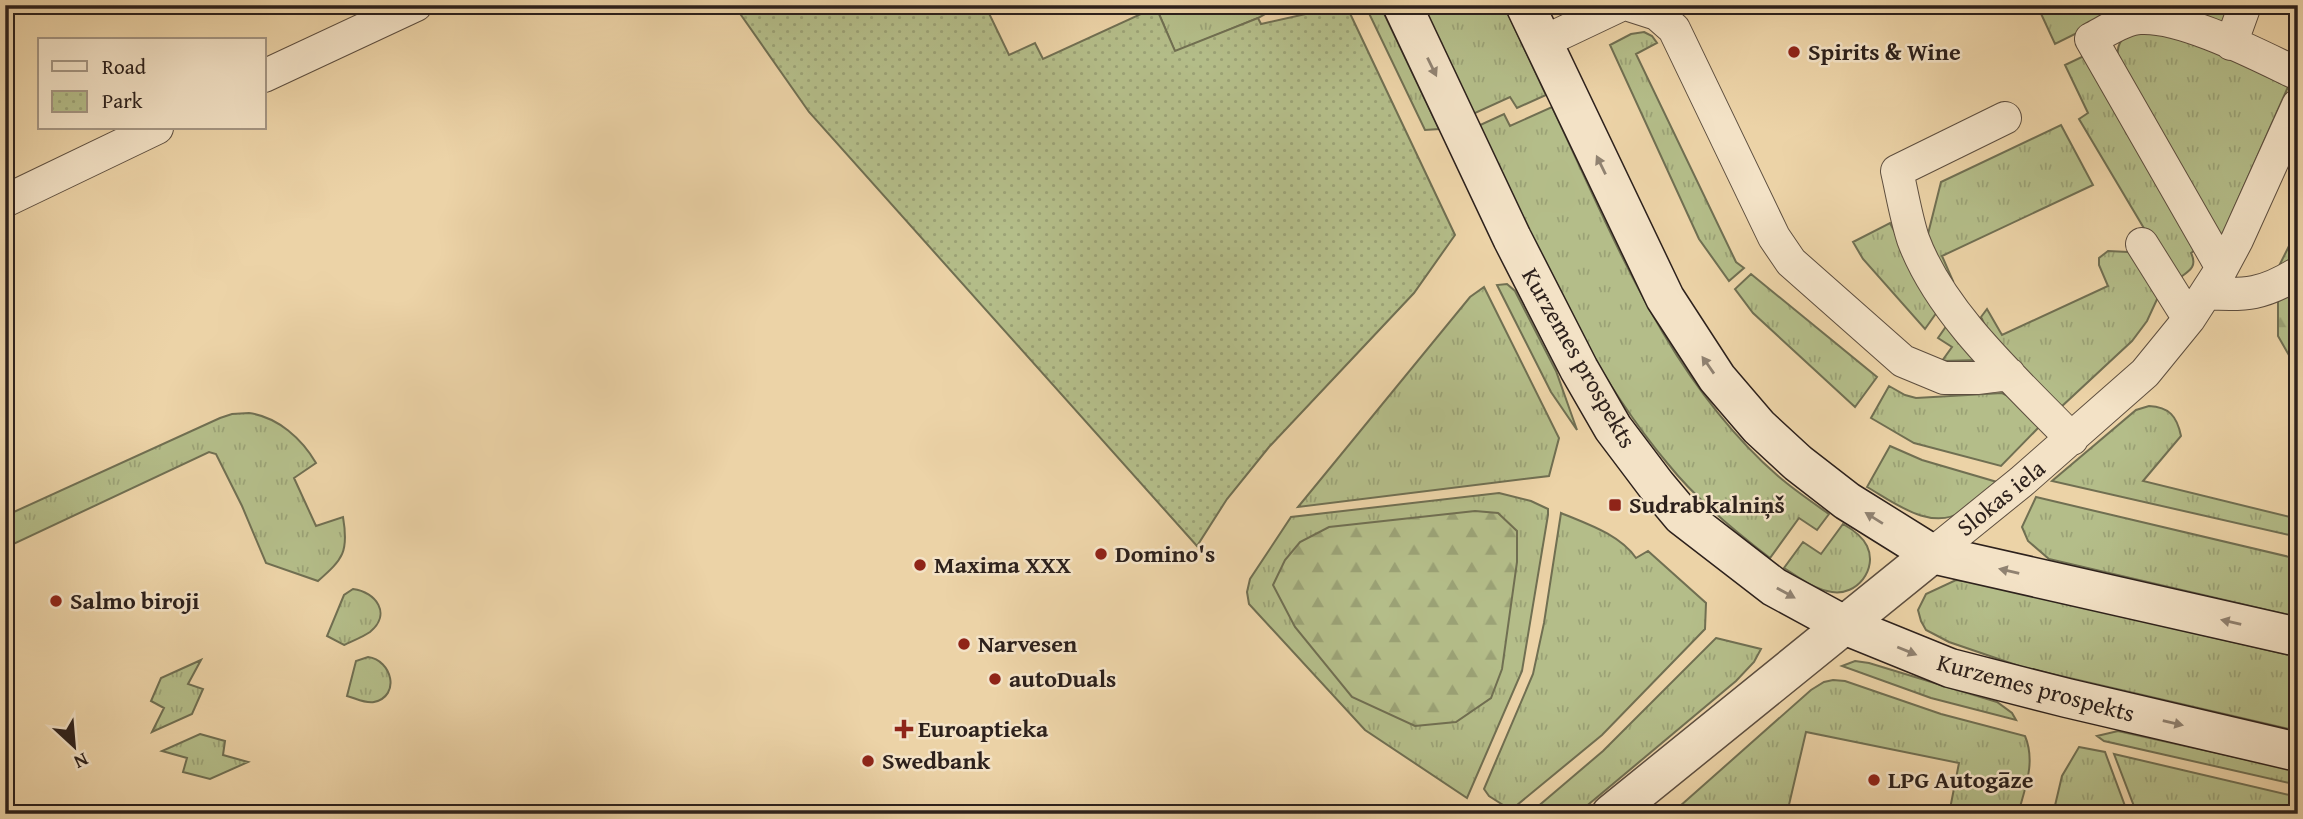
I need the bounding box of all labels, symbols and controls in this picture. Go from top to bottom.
place label: Spirits & Wine [1808,34,1961,69]
legend [38,38,266,130]
marker: Spirits & Wine [1786,44,1802,60]
text: Road [102,51,147,82]
one-way arrow [1426,57,1437,77]
text: Park [102,85,143,116]
one-way arrow [1595,155,1607,175]
street label: Kurzemes prospekts [1513,261,1645,454]
one-way arrow [1701,356,1715,374]
street label: Slokas iela [1949,451,2053,544]
place label: Sudrabkalniņš [1629,487,1785,522]
marker: Sudrabkalniņš [1607,497,1623,513]
one-way arrow [1865,511,1884,524]
place label: Domino's [1115,536,1215,571]
marker: Domino's [1093,546,1109,562]
place label: Maxima XXX [934,547,1071,582]
marker: Maxima XXX [912,557,928,573]
one-way arrow [1998,565,2020,576]
place label: Salmo biroji [70,583,200,618]
one-way arrow [1776,587,1795,599]
marker: Salmo biroji [48,593,64,609]
one-way arrow [2220,616,2242,627]
place label: Narvesen [978,626,1077,661]
marker: Narvesen [956,636,972,652]
street label: Kurzemes prospekts [1933,644,2139,731]
one-way arrow [1896,645,1917,656]
place label: autoDuals [1009,661,1116,696]
marker: autoDuals [987,671,1003,687]
north arrow [38,710,108,780]
place label: Euroaptieka [918,711,1049,746]
one-way arrow [2162,718,2184,729]
marker: Euroaptieka [896,721,912,737]
place label: Swedbank [882,743,991,778]
text: N [69,746,93,777]
marker: Swedbank [860,753,876,769]
place label: LPG Autogāze [1888,762,2034,797]
marker: LPG Autogāze [1866,772,1882,788]

